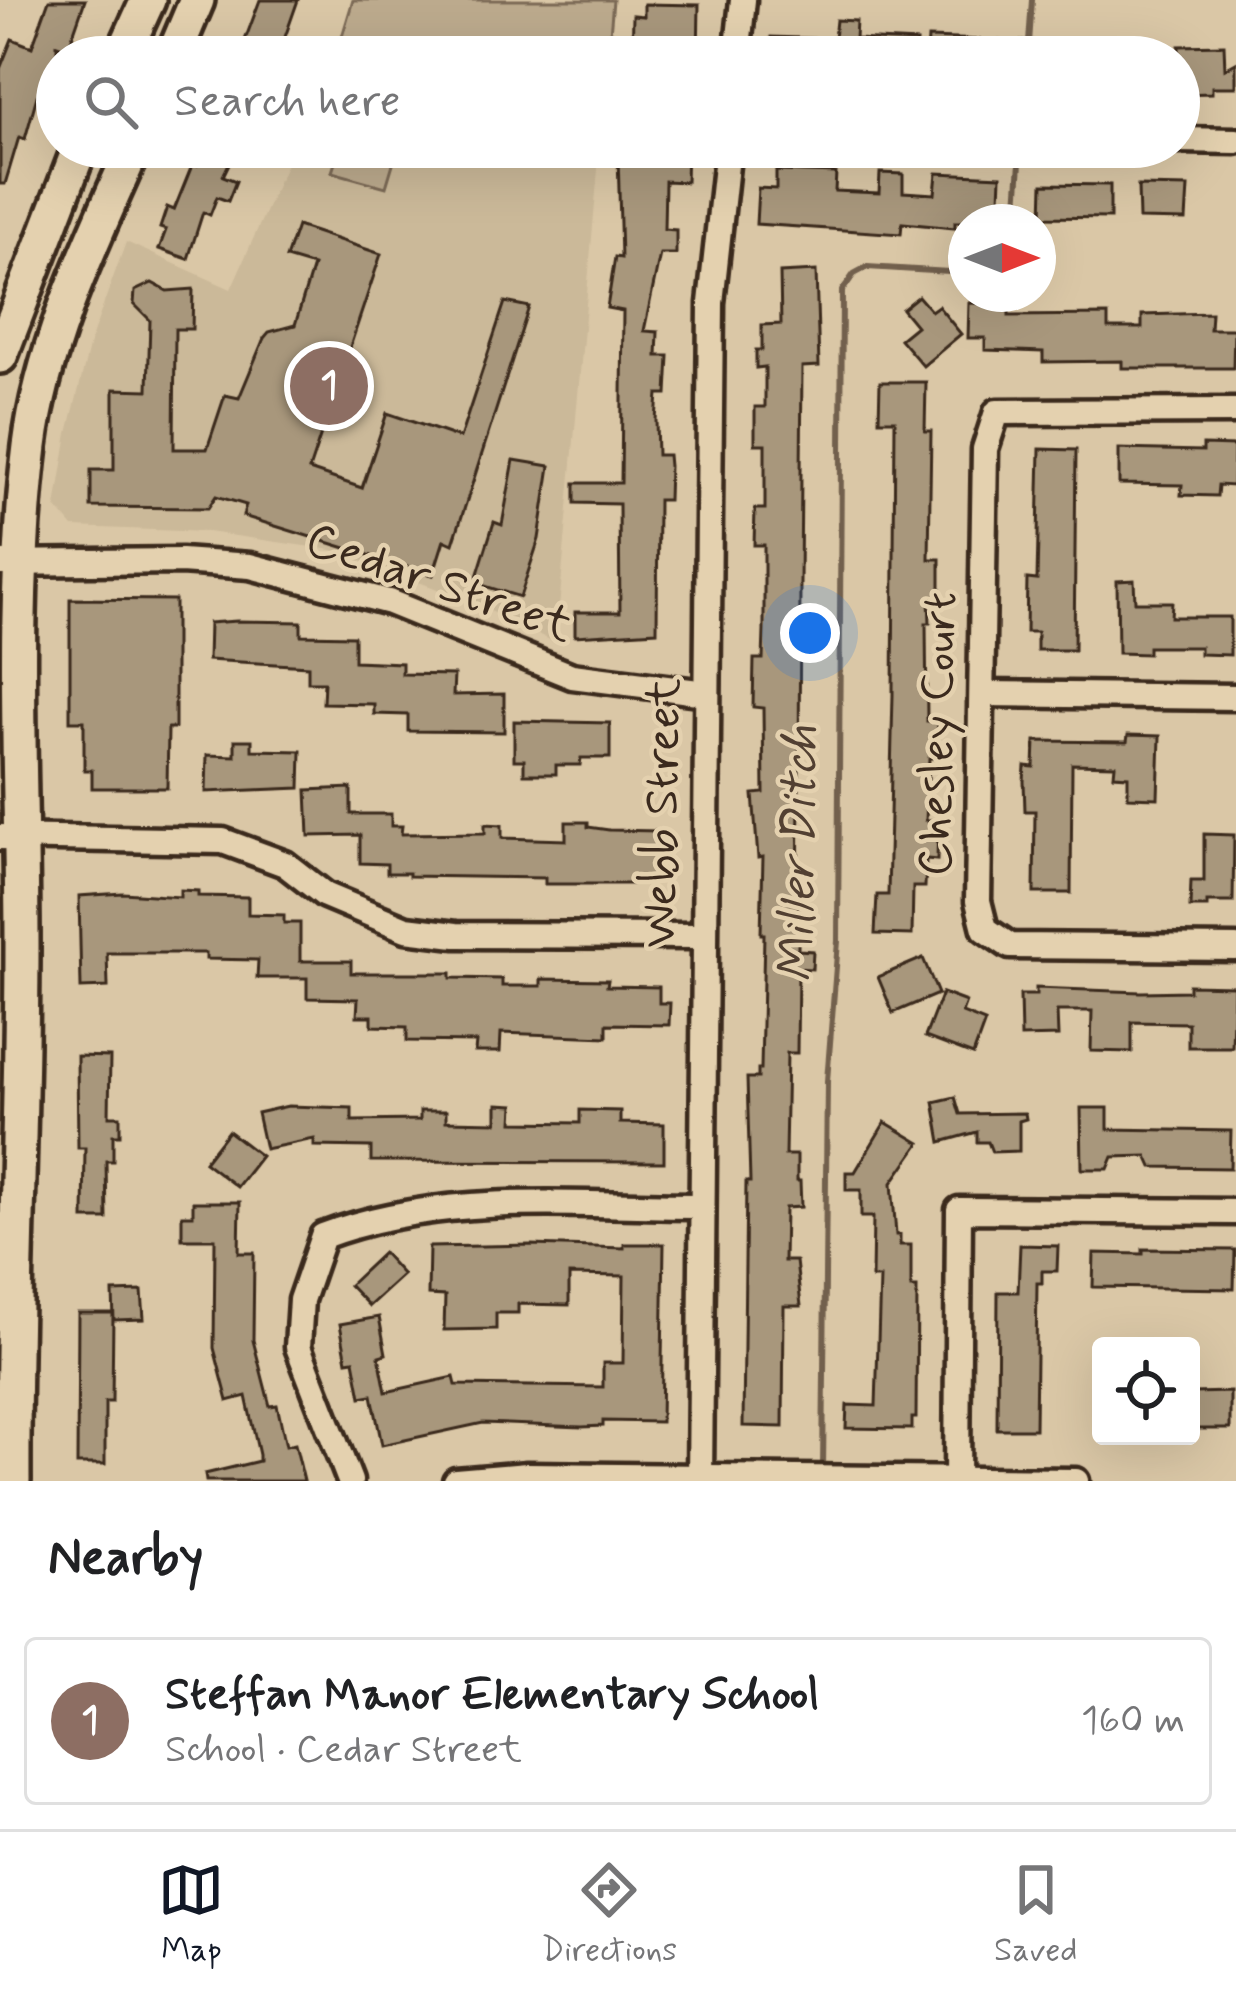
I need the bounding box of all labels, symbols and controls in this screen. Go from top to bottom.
search box [36,36,1200,168]
icon: search [78,69,144,135]
text: Search here [174,73,401,132]
north arrow [948,204,1056,312]
pin: 1 [290,341,368,431]
street label: Cedar Street [297,509,581,659]
street label: Chesley Court [905,591,973,877]
your location [780,603,840,663]
street label: Webb Street [629,678,697,948]
water label: Miller Ditch [765,725,835,983]
map controls [1092,1337,1200,1445]
button: locate [1092,1337,1200,1445]
text: Nearby [48,1526,203,1592]
text: Steffan Manor Elementary School [165,1666,819,1725]
text: 1 [81,1696,99,1747]
text: 160 m [1081,1696,1185,1747]
text: School · Cedar Street [165,1725,522,1776]
tab: Map [158,1857,224,1973]
tab: Directions [541,1857,677,1973]
tab: Saved [994,1857,1078,1973]

